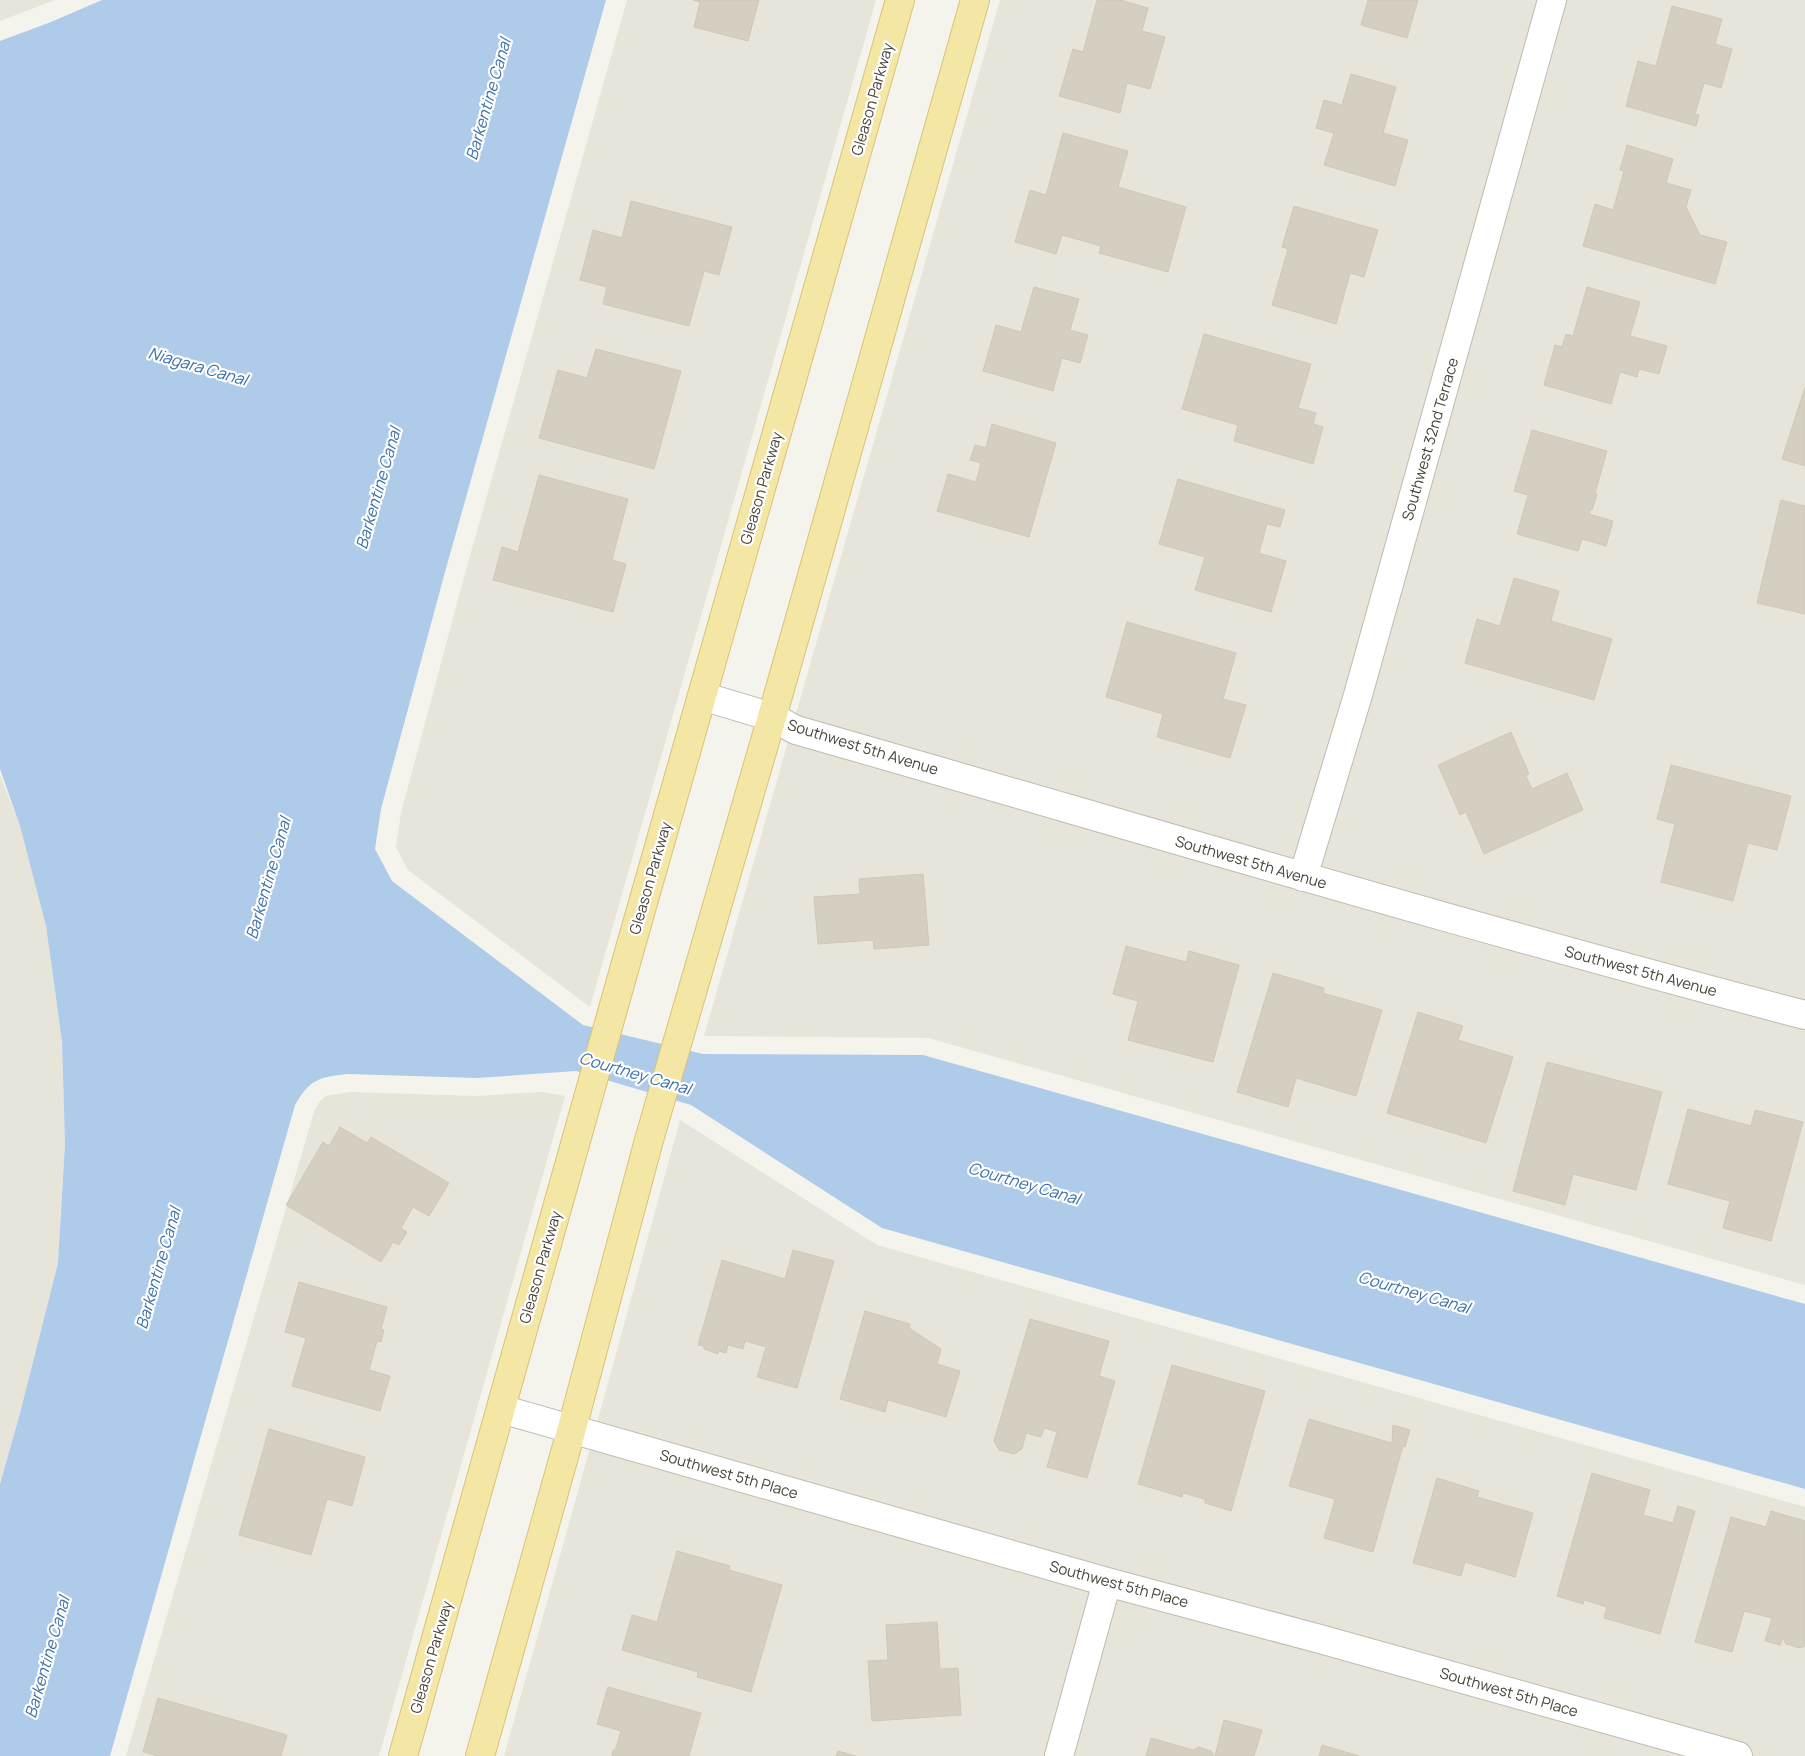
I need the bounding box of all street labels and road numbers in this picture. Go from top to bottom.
street label: Gleason Parkway [846,40,898,158]
street label: Southwest 32nd Terrace [1397,355,1463,523]
street label: Gleason Parkway [735,429,787,547]
street label: Southwest 5th Avenue [785,714,941,780]
street label: Gleason Parkway [624,819,676,937]
street label: Southwest 5th Avenue [1173,830,1329,894]
street label: Southwest 5th Avenue [1563,941,1720,1001]
street label: Gleason Parkway [514,1208,566,1326]
street label: Southwest 5th Place [657,1444,801,1504]
street label: Southwest 5th Place [1047,1555,1191,1613]
street label: Gleason Parkway [405,1598,457,1716]
street label: Southwest 5th Place [1437,1662,1581,1722]

